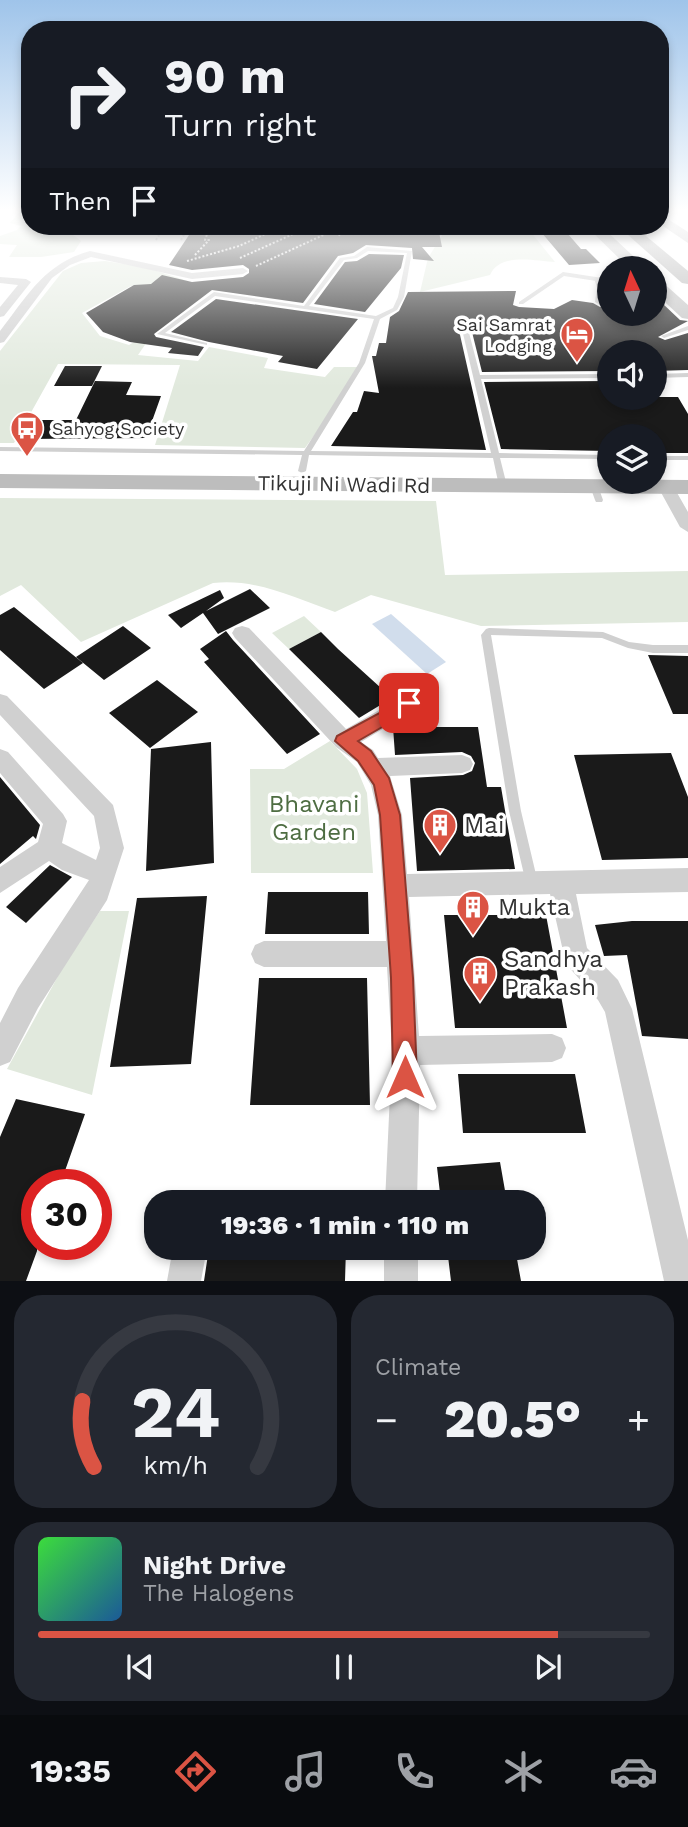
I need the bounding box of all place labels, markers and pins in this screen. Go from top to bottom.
place label: Sai Samrat Lodging [456,314,552,356]
hotel icon: Sai Samrat Lodging [558,315,596,364]
bus stop icon: Sahyog Society [8,409,46,458]
place label: Sahyog Society [52,418,185,439]
pin [379,673,439,733]
building icon: Mai [421,806,459,855]
place label: Mai [464,811,504,839]
building icon: Mukta [454,888,492,937]
place label: Mukta [498,893,570,921]
place label: Sandhya Prakash [504,945,603,1001]
building icon: Sandhya Prakash [461,954,499,1003]

